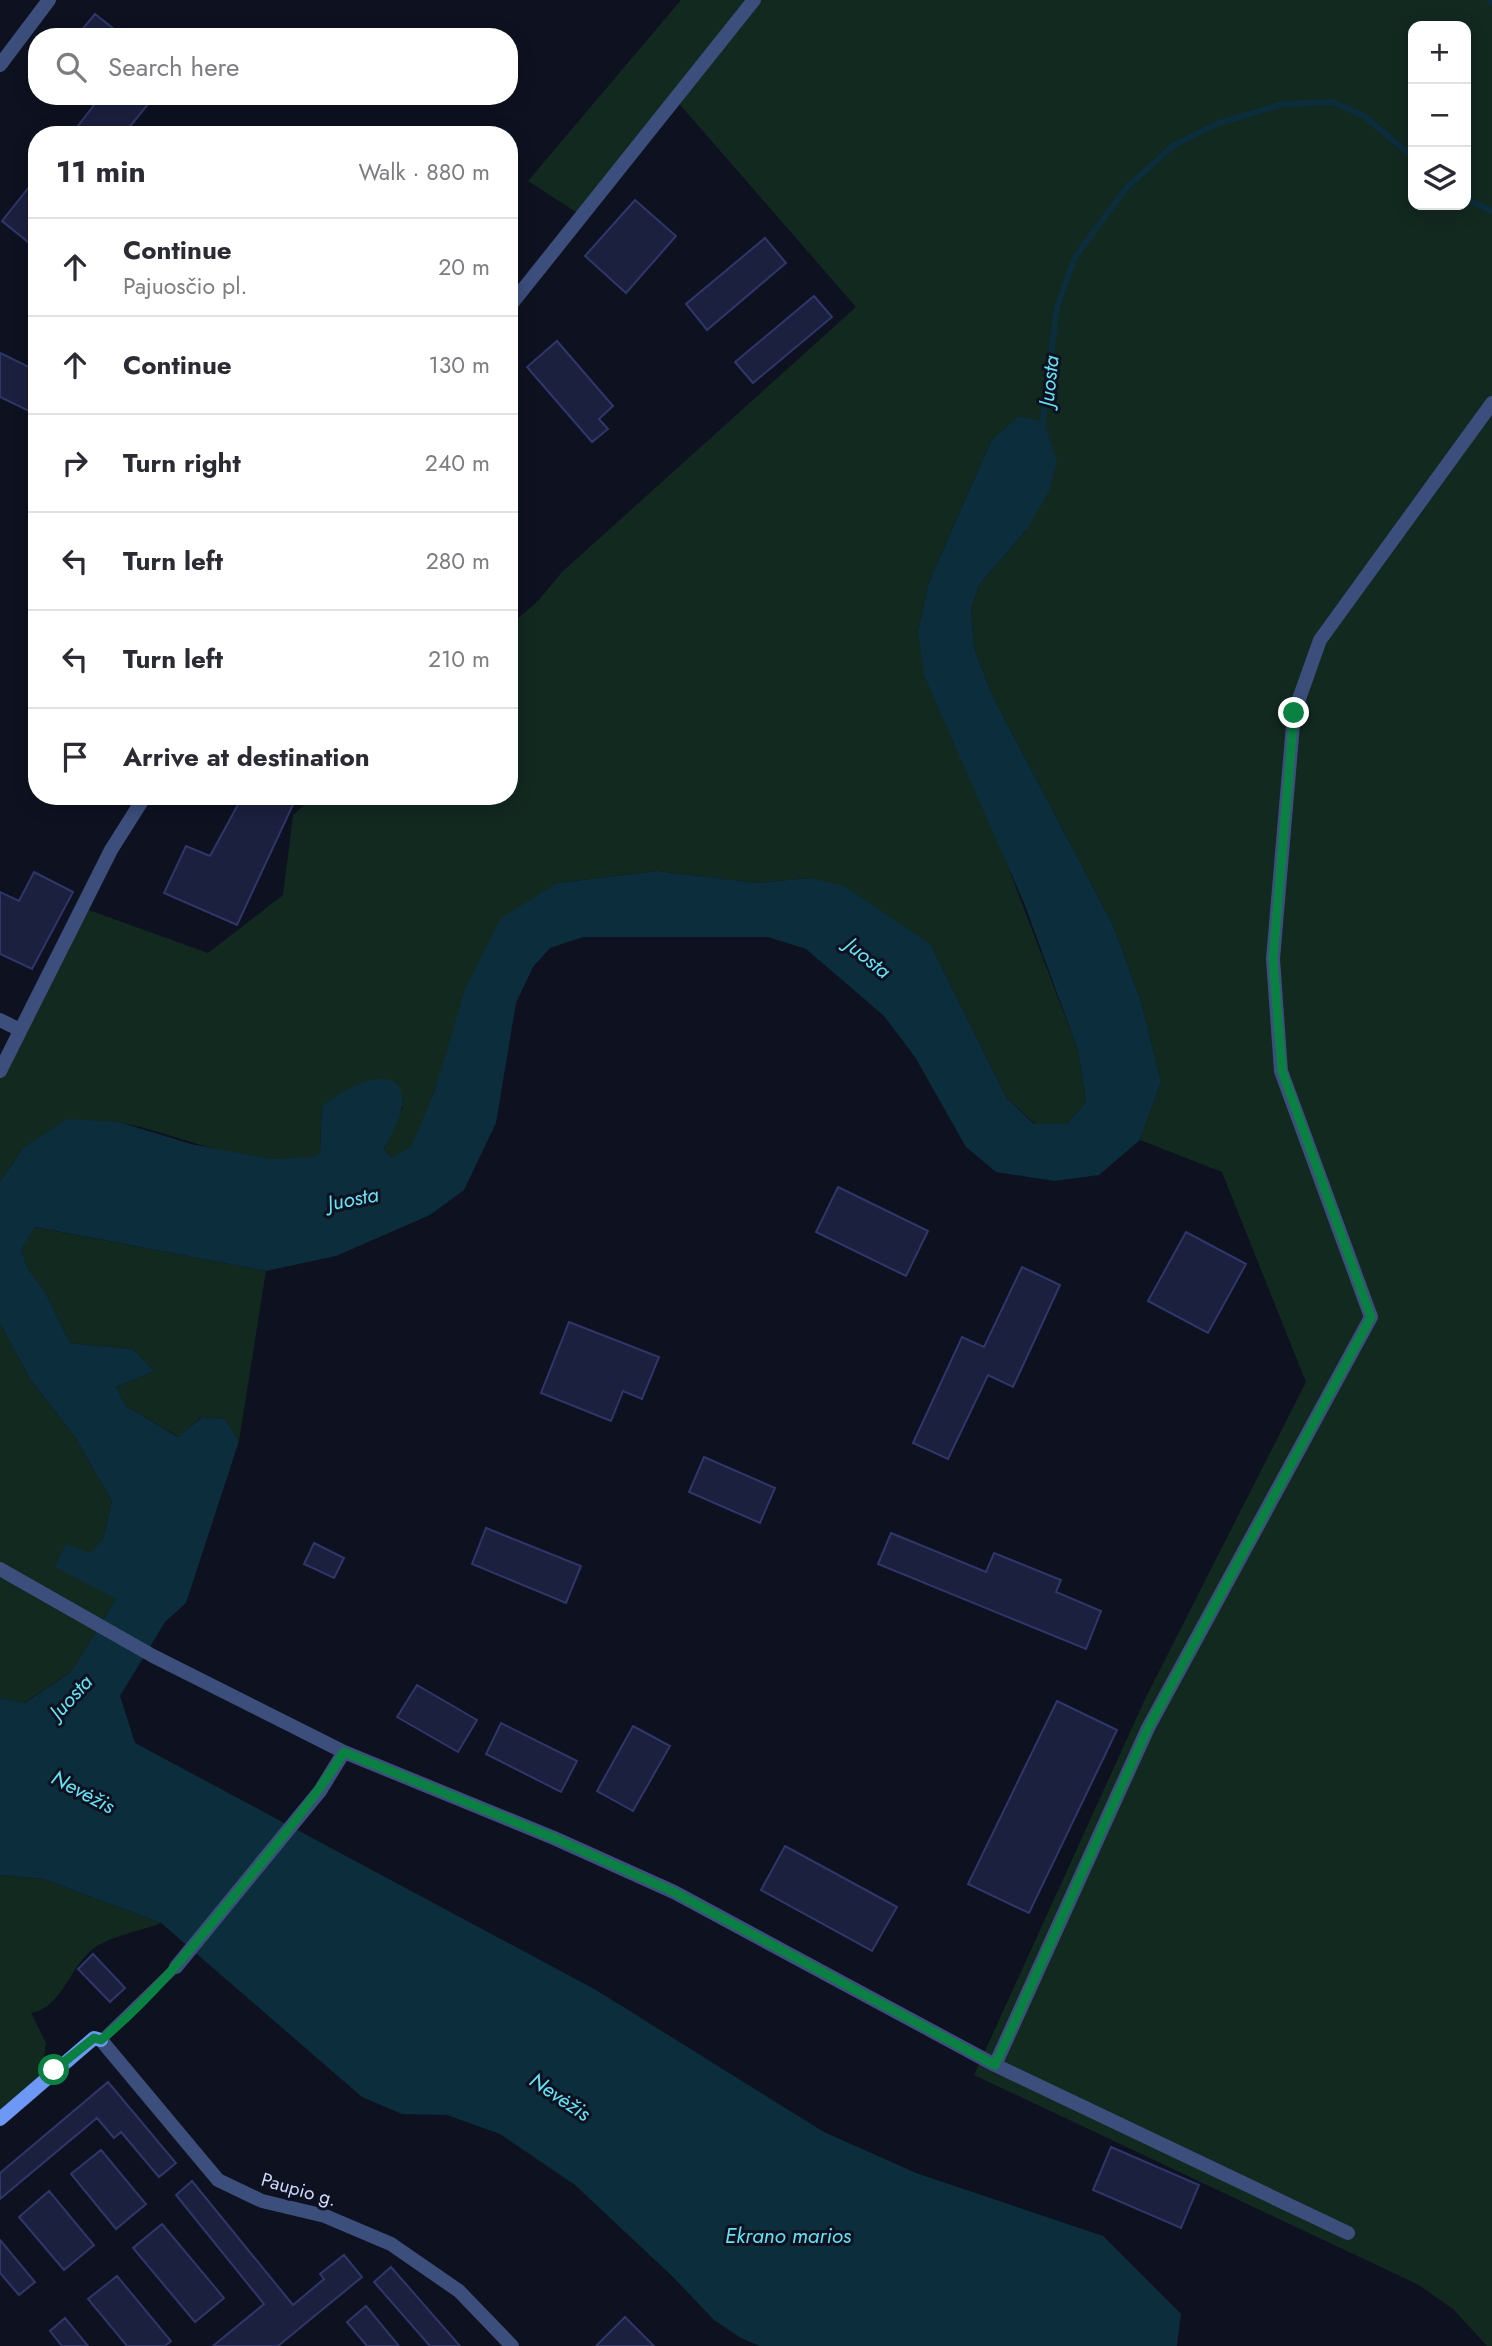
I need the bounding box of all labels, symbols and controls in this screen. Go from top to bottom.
map controls [1408,21,1471,210]
button: + [1408,21,1471,84]
search box [28,28,518,105]
icon: search [52,48,90,86]
text: Search here [108,48,240,86]
button: − [1408,84,1471,147]
button: layers [1408,147,1471,210]
text: 11 min [56,150,146,193]
text: Walk · 880 m [359,155,490,189]
text: Continue [123,231,232,269]
icon: ahead [56,248,94,286]
text: 20 m [438,250,490,284]
text: Pajuosčio pl. [123,269,247,303]
icon: ahead [56,346,94,384]
text: Continue [123,346,232,384]
text: 130 m [428,348,490,382]
water label: Juosta [1031,353,1067,412]
icon: right [56,444,94,482]
text: Turn right [123,444,241,482]
text: 240 m [425,446,490,480]
icon: left [56,542,94,580]
text: Turn left [123,542,223,580]
text: 280 m [426,544,490,578]
icon: left [56,640,94,678]
text: Turn left [123,640,223,678]
text: 210 m [428,642,490,676]
route end [1278,697,1309,728]
icon: arrive [56,738,94,776]
text: Arrive at destination [123,738,370,776]
water label: Juosta [835,928,898,986]
water label: Juosta [321,1179,381,1219]
water label: Juosta [40,1668,100,1729]
water label: Nevėžis [46,1763,121,1822]
route start [38,2054,69,2085]
water label: Nevėžis [523,2066,597,2129]
street label: Paupio g. [258,2166,340,2213]
water label: Ekrano marios [725,2221,852,2251]

